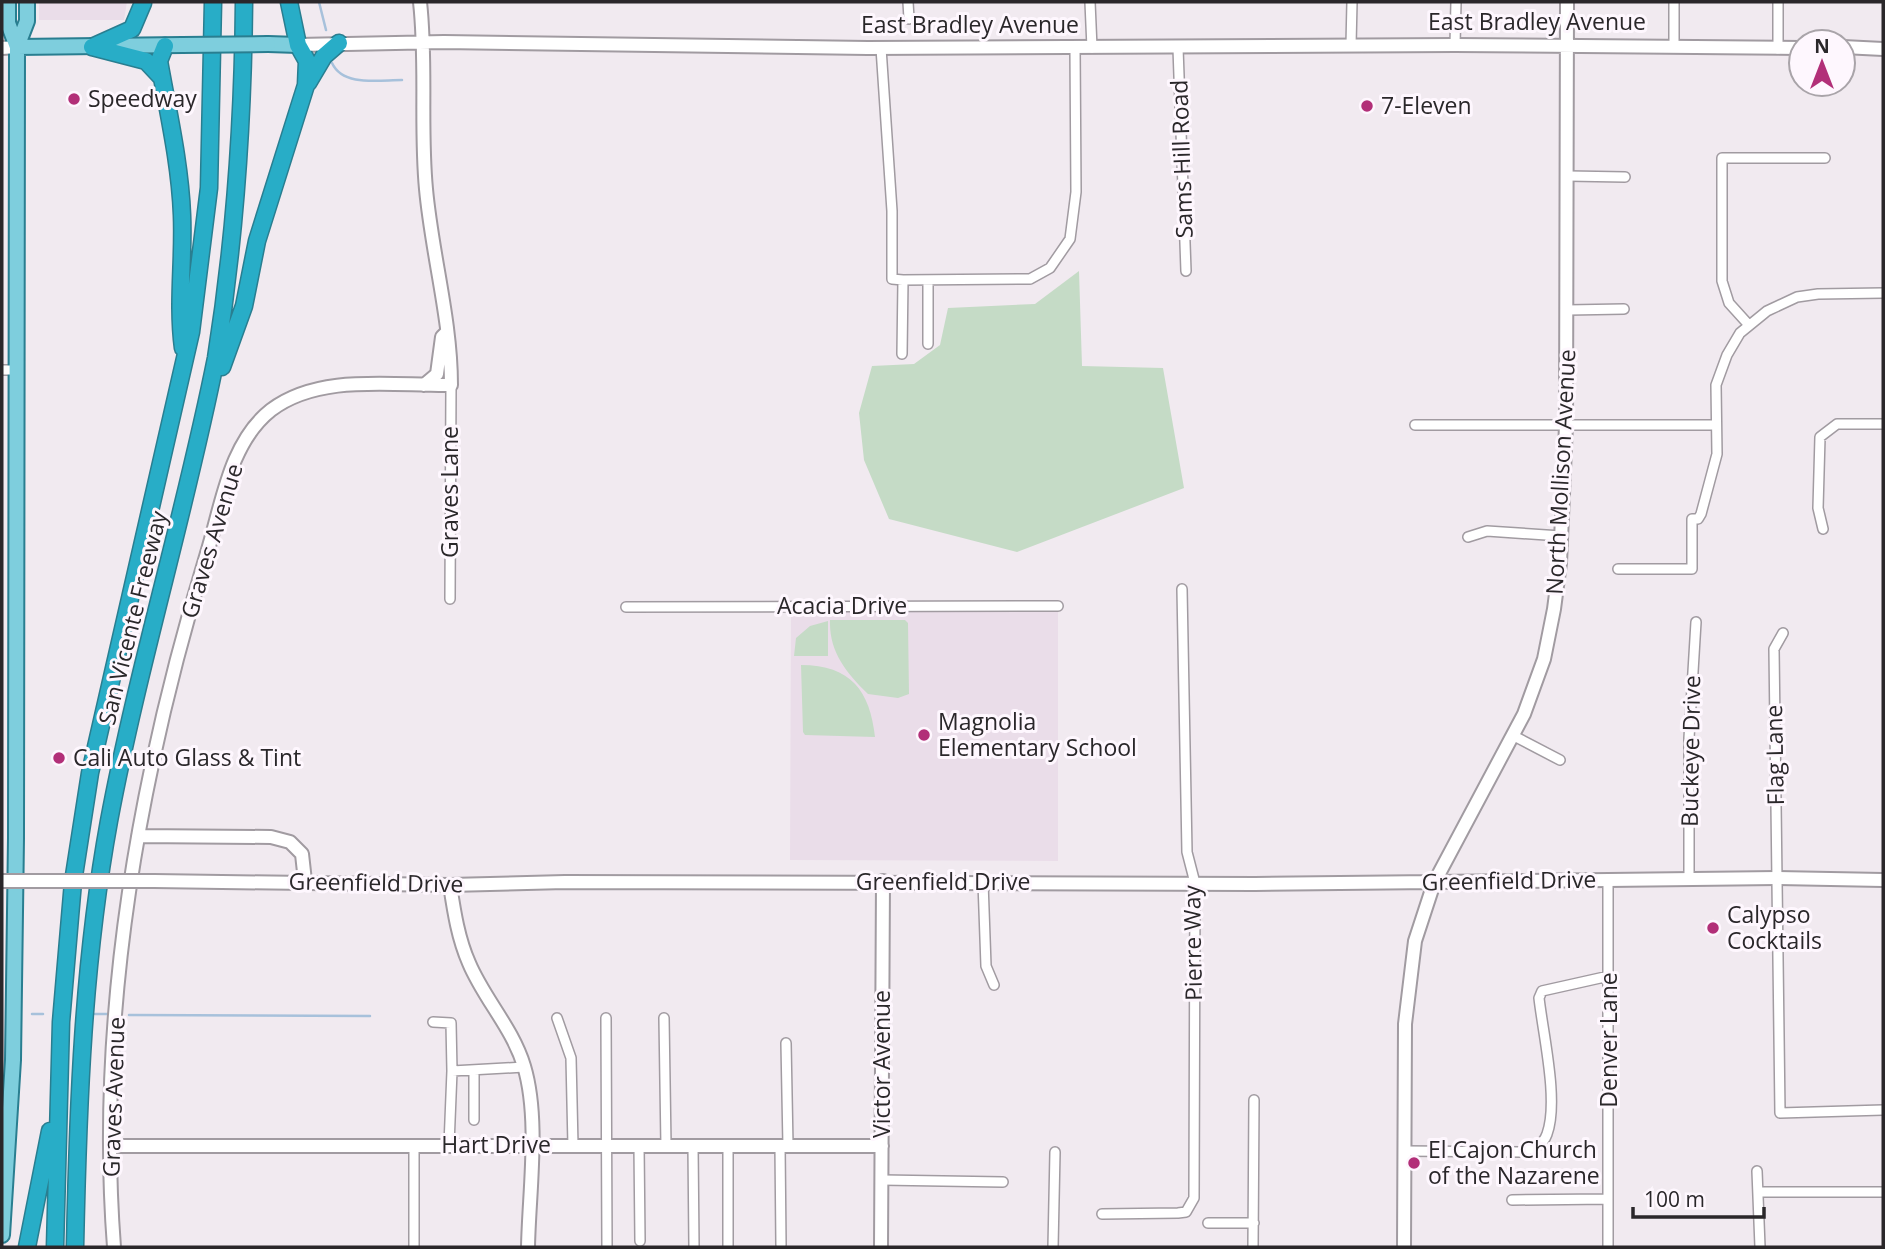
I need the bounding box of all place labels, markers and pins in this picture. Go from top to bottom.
place label: Speedway [88,82,197,114]
place label: 7-Eleven [1381,89,1472,121]
marker: Speedway [66,91,82,107]
marker: 7-Eleven [1359,98,1375,114]
place label: Magnolia Elementary School [938,705,1137,763]
marker: Magnolia Elementary School [916,727,932,743]
place label: Cali Auto Glass & Tint [73,741,301,773]
marker: Cali Auto Glass & Tint [51,750,67,766]
place label: Calypso Cocktails [1727,898,1822,956]
marker: Calypso Cocktails [1705,920,1721,936]
place label: El Cajon Church of the Nazarene [1428,1133,1600,1191]
marker: El Cajon Church of the Nazarene [1406,1155,1422,1171]

